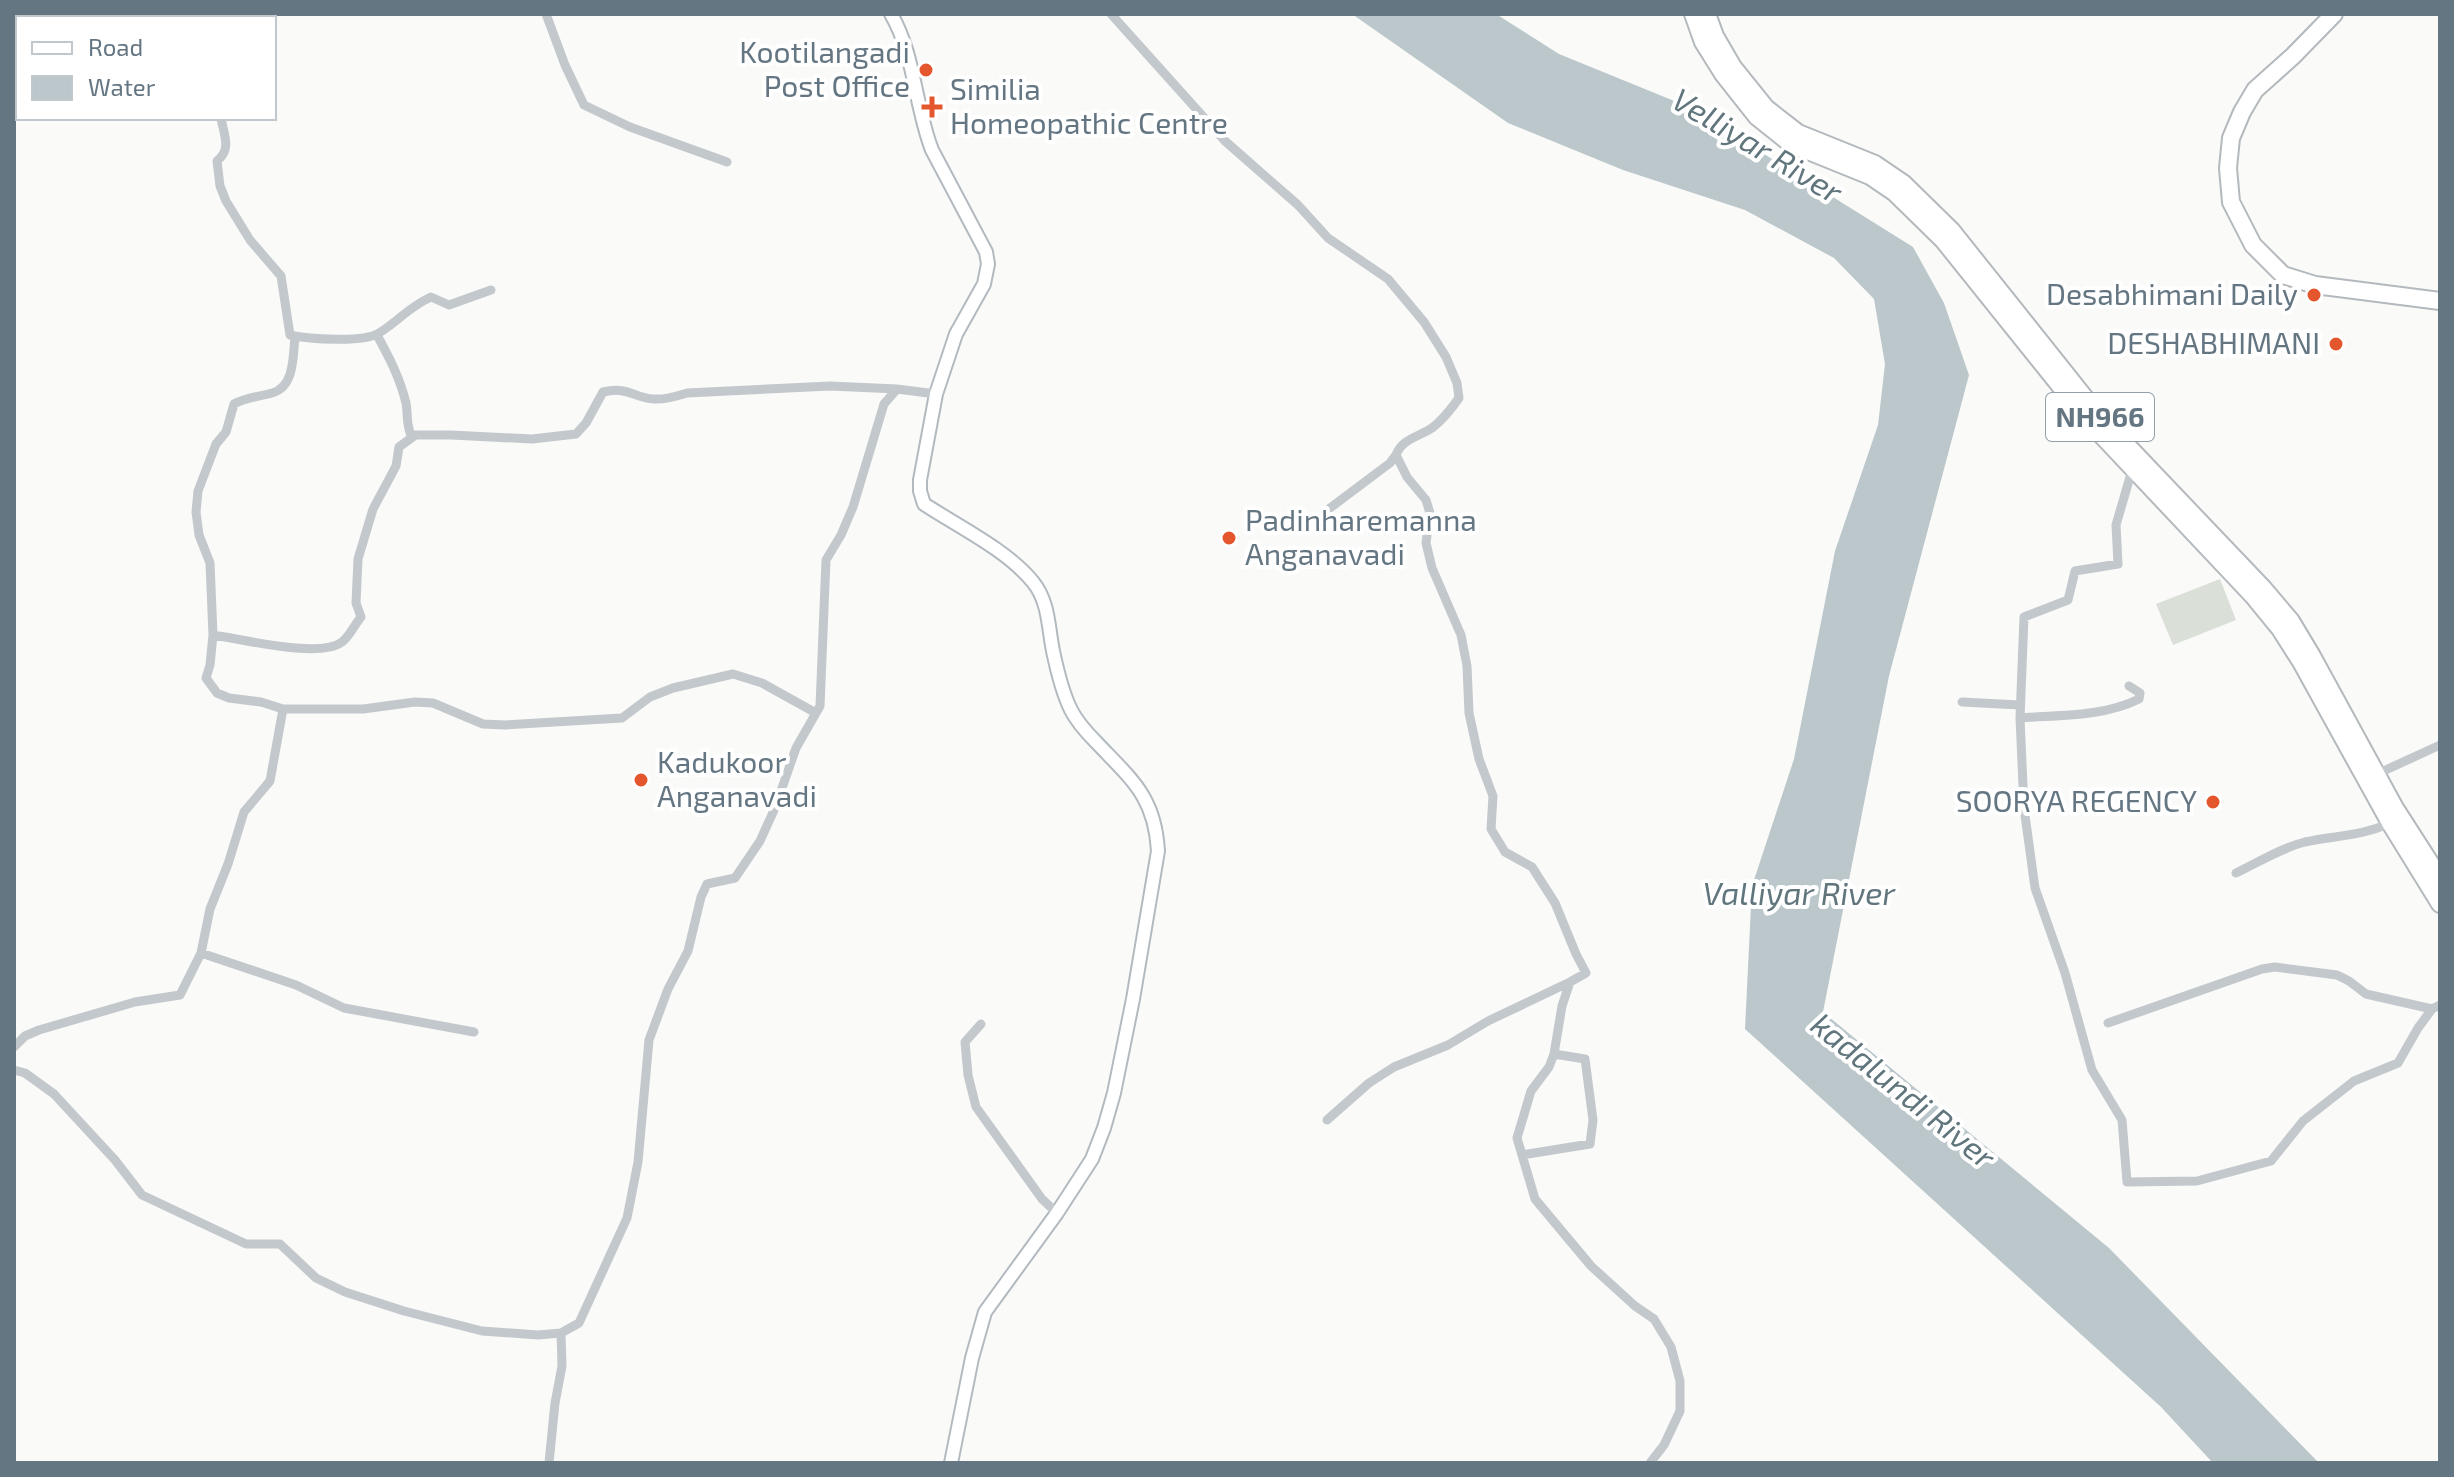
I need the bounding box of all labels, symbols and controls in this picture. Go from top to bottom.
legend [16,16,276,120]
text: Road [88,32,143,61]
place label: Kootilangadi Post Office [739,33,910,103]
marker: Kootilangadi Post Office [917,61,935,79]
place label: Similia Homeopathic Centre [950,70,1228,140]
text: Water [88,72,156,101]
water label: Velliyar River [1666,79,1851,211]
marker: Similia Homeopathic Centre [921,96,943,118]
place label: Desabhimani Daily [2046,275,2298,311]
marker: Desabhimani Daily [2305,286,2323,304]
place label: DESHABHIMANI [2107,324,2320,360]
marker: DESHABHIMANI [2327,335,2345,353]
road number: NH966 [2046,393,2154,441]
place label: Padinharemanna Anganavadi [1245,501,1477,571]
marker: Padinharemanna Anganavadi [1220,529,1238,547]
place label: Kadukoor Anganavadi [657,743,817,813]
marker: Kadukoor Anganavadi [632,771,650,789]
place label: SOORYA REGENCY [1956,782,2197,818]
marker: SOORYA REGENCY [2204,793,2222,811]
water label: Valliyar River [1703,873,1897,912]
water label: kadalundi River [1805,1004,2005,1176]

